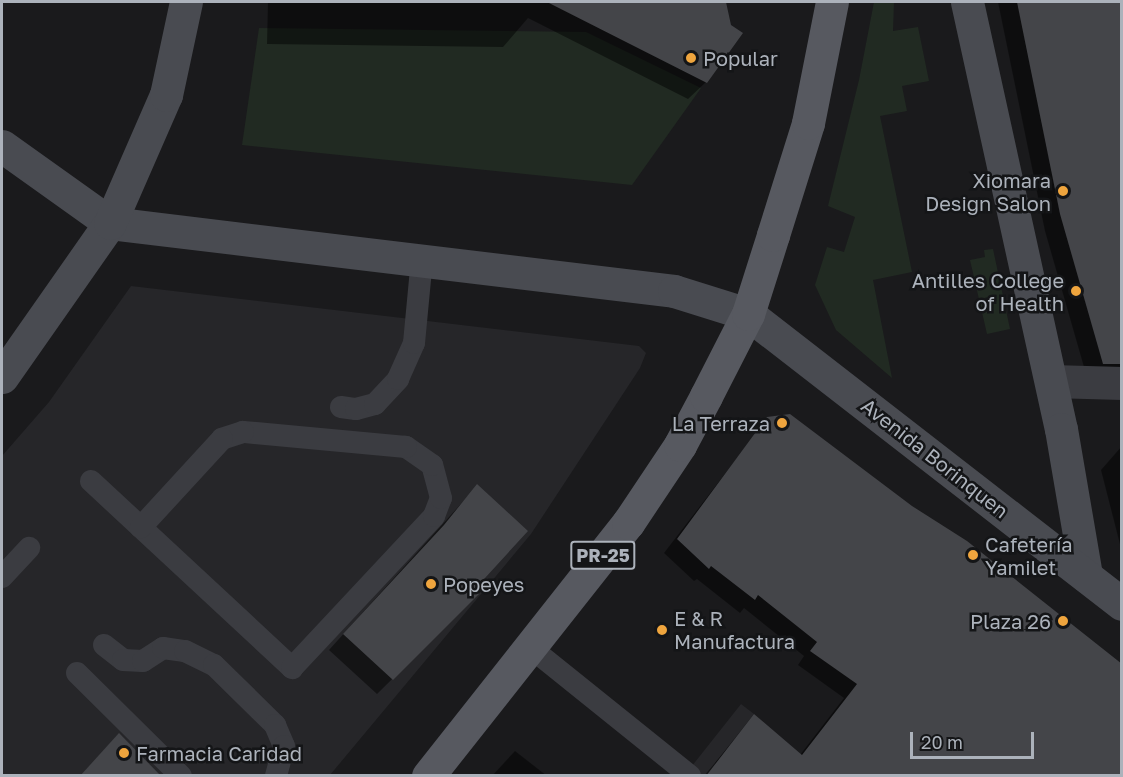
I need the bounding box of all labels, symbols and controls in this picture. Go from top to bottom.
place label: Popular [703,46,778,70]
marker: Popular [684,51,698,65]
place label: Xiomara Design Salon [925,168,1051,215]
marker: Xiomara Design Salon [1056,184,1070,198]
place label: Antilles College of Health [912,268,1064,315]
marker: Antilles College of Health [1069,284,1083,298]
street label: Avenida Borinquen [857,393,1013,523]
place label: La Terraza [672,411,770,435]
marker: La Terraza [775,416,789,430]
place label: Cafetería Yamilet [985,532,1073,579]
road number: PR-25 [570,540,636,570]
marker: Cafetería Yamilet [966,548,980,562]
place label: Popeyes [443,572,524,596]
marker: Popeyes [424,577,438,591]
place label: E & R Manufactura [674,606,795,653]
place label: Plaza 26 [970,609,1051,633]
marker: Plaza 26 [1056,614,1070,628]
marker: E & R Manufactura [655,623,669,637]
scale bar [913,720,1038,758]
text: 20 m [921,731,963,753]
place label: Farmacia Caridad [136,741,302,765]
marker: Farmacia Caridad [117,746,131,760]

